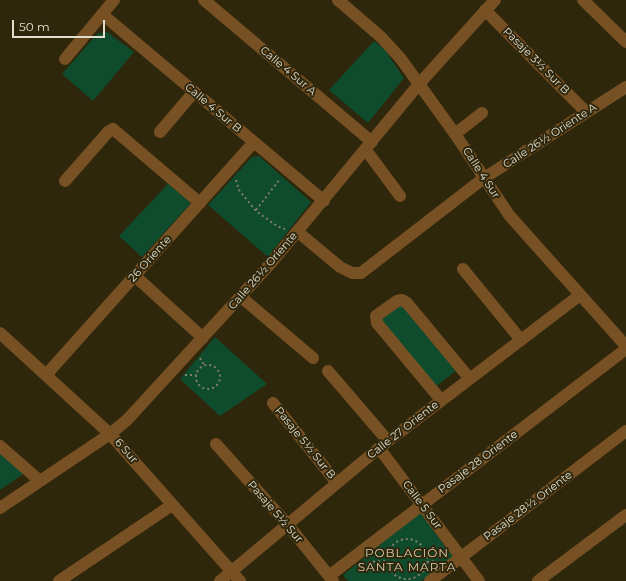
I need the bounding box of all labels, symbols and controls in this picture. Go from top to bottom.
scale bar [14,12,107,38]
text: 50 m [19,19,50,34]
street label: Pasaje 3½ Sur B [500,25,572,97]
street label: Calle 4 Sur A [257,44,319,98]
street label: Calle 4 Sur B [182,81,244,135]
street label: Calle 26½ Oriente A [501,101,599,171]
street label: Calle 4 Sur [460,145,502,201]
street label: Calle 26½ Oriente [226,230,300,312]
street label: 26 Oriente [126,233,174,285]
street label: Calle 27 Oriente [365,398,441,462]
street label: Pasaje 5½ Sur B [272,404,338,482]
street label: Pasaje 28 Oriente [436,428,520,496]
street label: 6 Sur [112,436,140,466]
street label: Pasaje 28½ Oriente [481,468,575,544]
street label: Pasaje 5½ Sur [245,478,305,546]
street label: Calle 5 Sur [399,478,445,532]
district label: POBLACIÓN SANTA MARTA [358,546,456,574]

